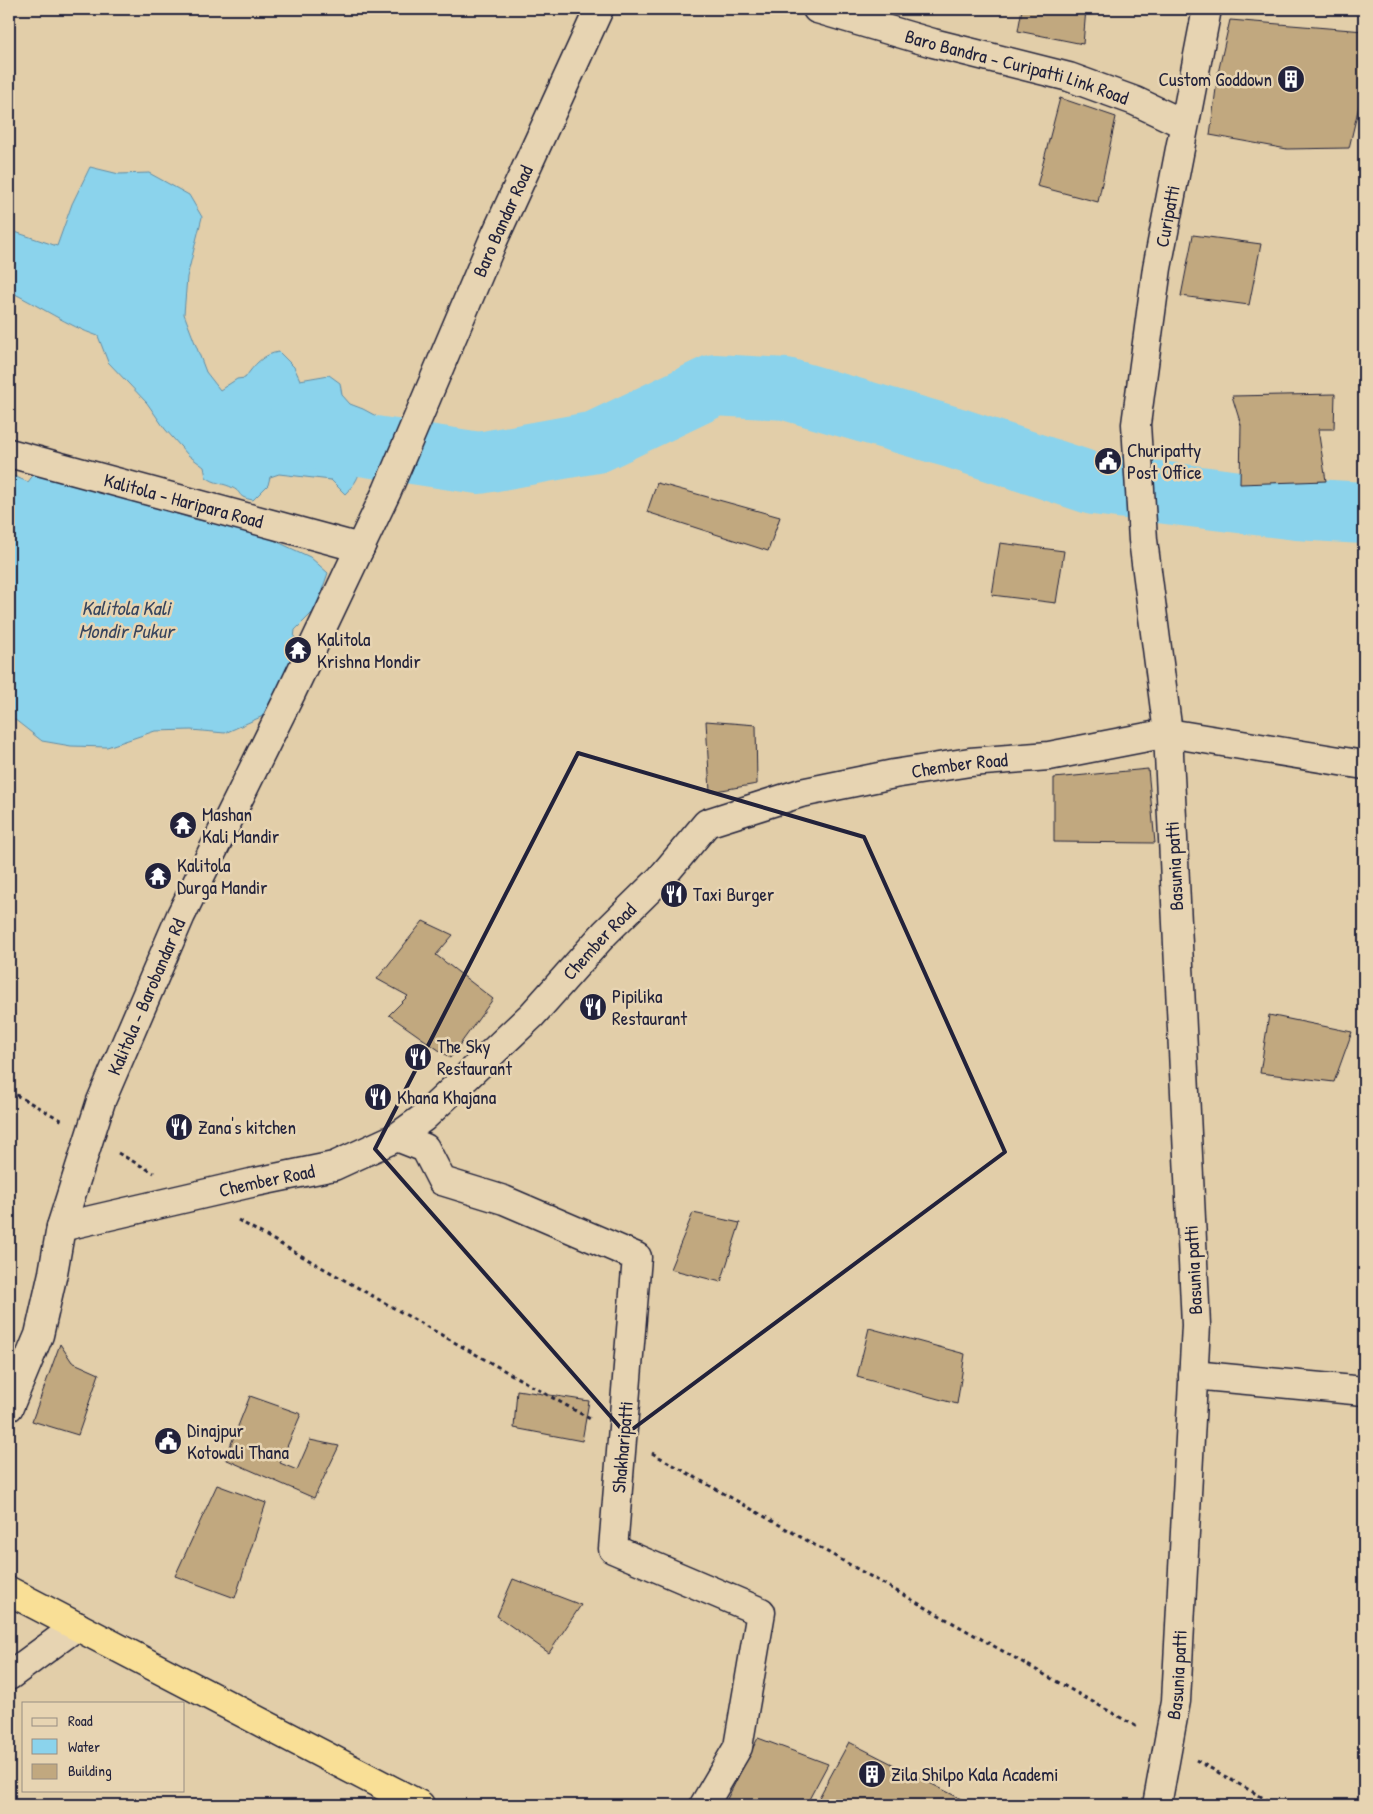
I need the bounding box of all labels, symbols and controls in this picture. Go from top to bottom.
street label: Baro Bandra - Curipatti Link Road [902,23,1133,111]
building icon: Custom Goddown [1276,64,1306,94]
place label: Custom Goddown [1159,66,1272,92]
street label: Baro Bandar Road [466,160,539,281]
street label: Curipatti [1148,183,1186,249]
place label: Churipatty Post Office [1127,437,1202,485]
public building icon: Churipatty Post Office [1093,446,1123,476]
street label: Kalitola - Haripara Road [101,466,267,534]
water label: Kalitola Kali Mondir Pukur [78,594,176,644]
place label: Kalitola Krishna Mondir [317,626,421,674]
temple icon: Kalitola Krishna Mondir [283,635,313,665]
street label: Chember Road [909,746,1009,784]
place label: Mashan Kali Mandir [202,801,280,849]
temple icon: Mashan Kali Mandir [168,810,198,840]
street label: Basunia patti [1159,821,1189,911]
place label: Kalitola Durga Mandir [177,852,268,900]
temple icon: Kalitola Durga Mandir [143,861,173,891]
restaurant icon: Taxi Burger [659,879,689,909]
place label: Taxi Burger [693,881,775,907]
street label: Chember Road [556,896,642,985]
street label: Kalitola - Barobandar Rd [101,914,191,1079]
place label: Pipilika Restaurant [612,983,687,1031]
restaurant icon: Pipilika Restaurant [578,992,608,1022]
place label: The Sky Restaurant [437,1033,512,1081]
restaurant icon: The Sky Restaurant [403,1042,433,1072]
restaurant icon: Khana Khajana [363,1082,393,1112]
place label: Khana Khajana [397,1084,497,1110]
restaurant icon: Zana's kitchen [164,1112,194,1142]
place label: Zana's kitchen [198,1114,296,1140]
street label: Chember Road [216,1157,317,1203]
street label: Basunia patti [1178,1225,1208,1315]
street label: Shakharipatti [605,1400,639,1494]
place label: Dinajpur Kotowali Thana [187,1417,290,1465]
public building icon: Dinajpur Kotowali Thana [153,1426,183,1456]
street label: Basunia patti [1160,1629,1193,1722]
legend [22,1702,185,1792]
text: Road [68,1710,93,1731]
text: Water [68,1736,100,1757]
building icon: Zila Shilpo Kala Academi [857,1759,887,1789]
text: Building [68,1760,112,1781]
place label: Zila Shilpo Kala Academi [891,1761,1058,1787]

